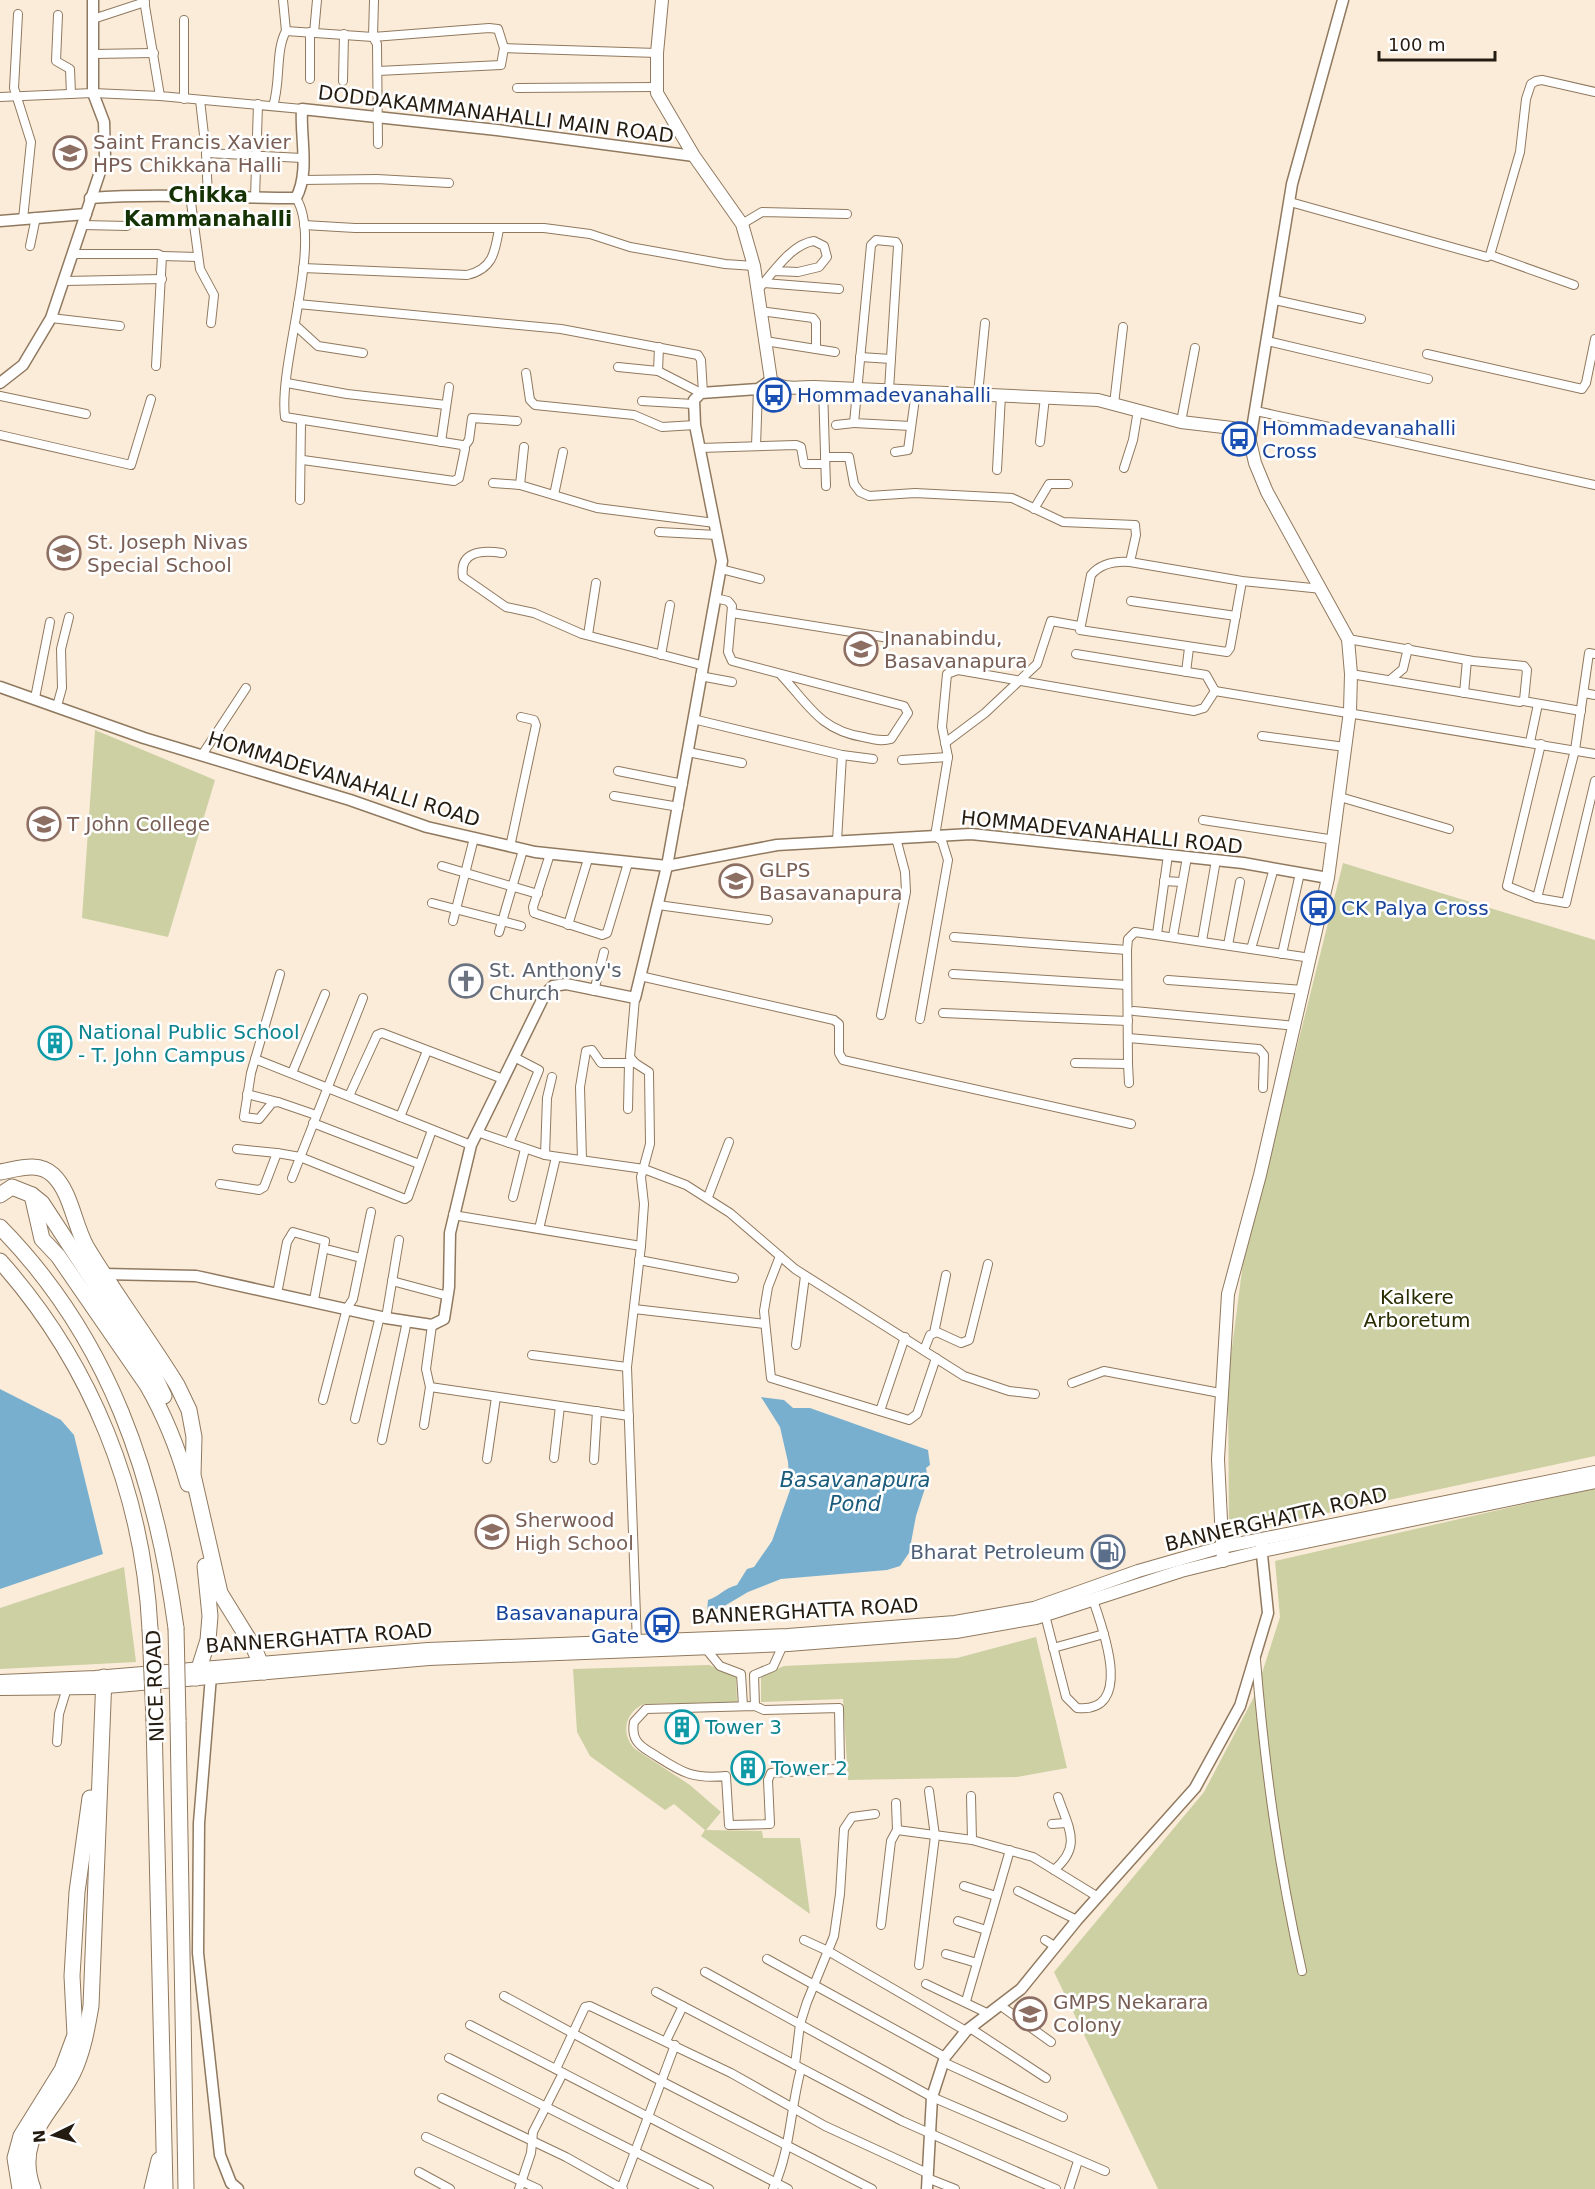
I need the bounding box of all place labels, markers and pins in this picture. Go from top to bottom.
place label: Saint Francis Xavier HPS Chikkana Halli [93,130,292,177]
school or university icon: Saint Francis Xavier HPS Chikkana Halli [52,135,88,171]
bus stop icon: Hommadevanahalli [756,377,792,413]
place label: Hommadevanahalli [797,383,991,407]
place label: Hommadevanahalli Cross [1262,416,1456,463]
bus stop icon: Hommadevanahalli Cross [1221,421,1257,457]
place label: St. Joseph Nivas Special School [87,530,248,577]
school or university icon: St. Joseph Nivas Special School [46,535,82,571]
place label: Jnanabindu, Basavanapura [882,626,1028,673]
school or university icon: Jnanabindu, Basavanapura [843,631,879,667]
school or university icon: T John College [26,806,62,842]
place label: T John College [66,812,210,836]
place label: GLPS Basavanapura [759,858,903,905]
school or university icon: GLPS Basavanapura [718,863,754,899]
bus stop icon: CK Palya Cross [1300,890,1336,926]
place label: CK Palya Cross [1341,896,1489,920]
place label: St. Anthony's Church [489,958,622,1005]
church icon: St. Anthony's Church [448,963,484,999]
place label: National Public School - T. John Campus [78,1020,300,1067]
building icon: National Public School - T. John Campus [37,1025,73,1061]
place label: Sherwood High School [515,1508,634,1555]
school or university icon: Sherwood High School [474,1514,510,1550]
fuel station icon: Bharat Petroleum [1090,1534,1126,1570]
place label: Bharat Petroleum [910,1540,1085,1564]
place label: Basavanapura Gate [495,1601,639,1648]
bus stop icon: Basavanapura Gate [644,1607,680,1643]
building icon: Tower 3 [664,1709,700,1745]
place label: Tower 3 [704,1715,782,1739]
building icon: Tower 2 [730,1750,766,1786]
place label: Tower 2 [770,1756,848,1780]
place label: GMPS Nekarara Colony [1053,1990,1209,2037]
school or university icon: GMPS Nekarara Colony [1012,1996,1048,2032]

